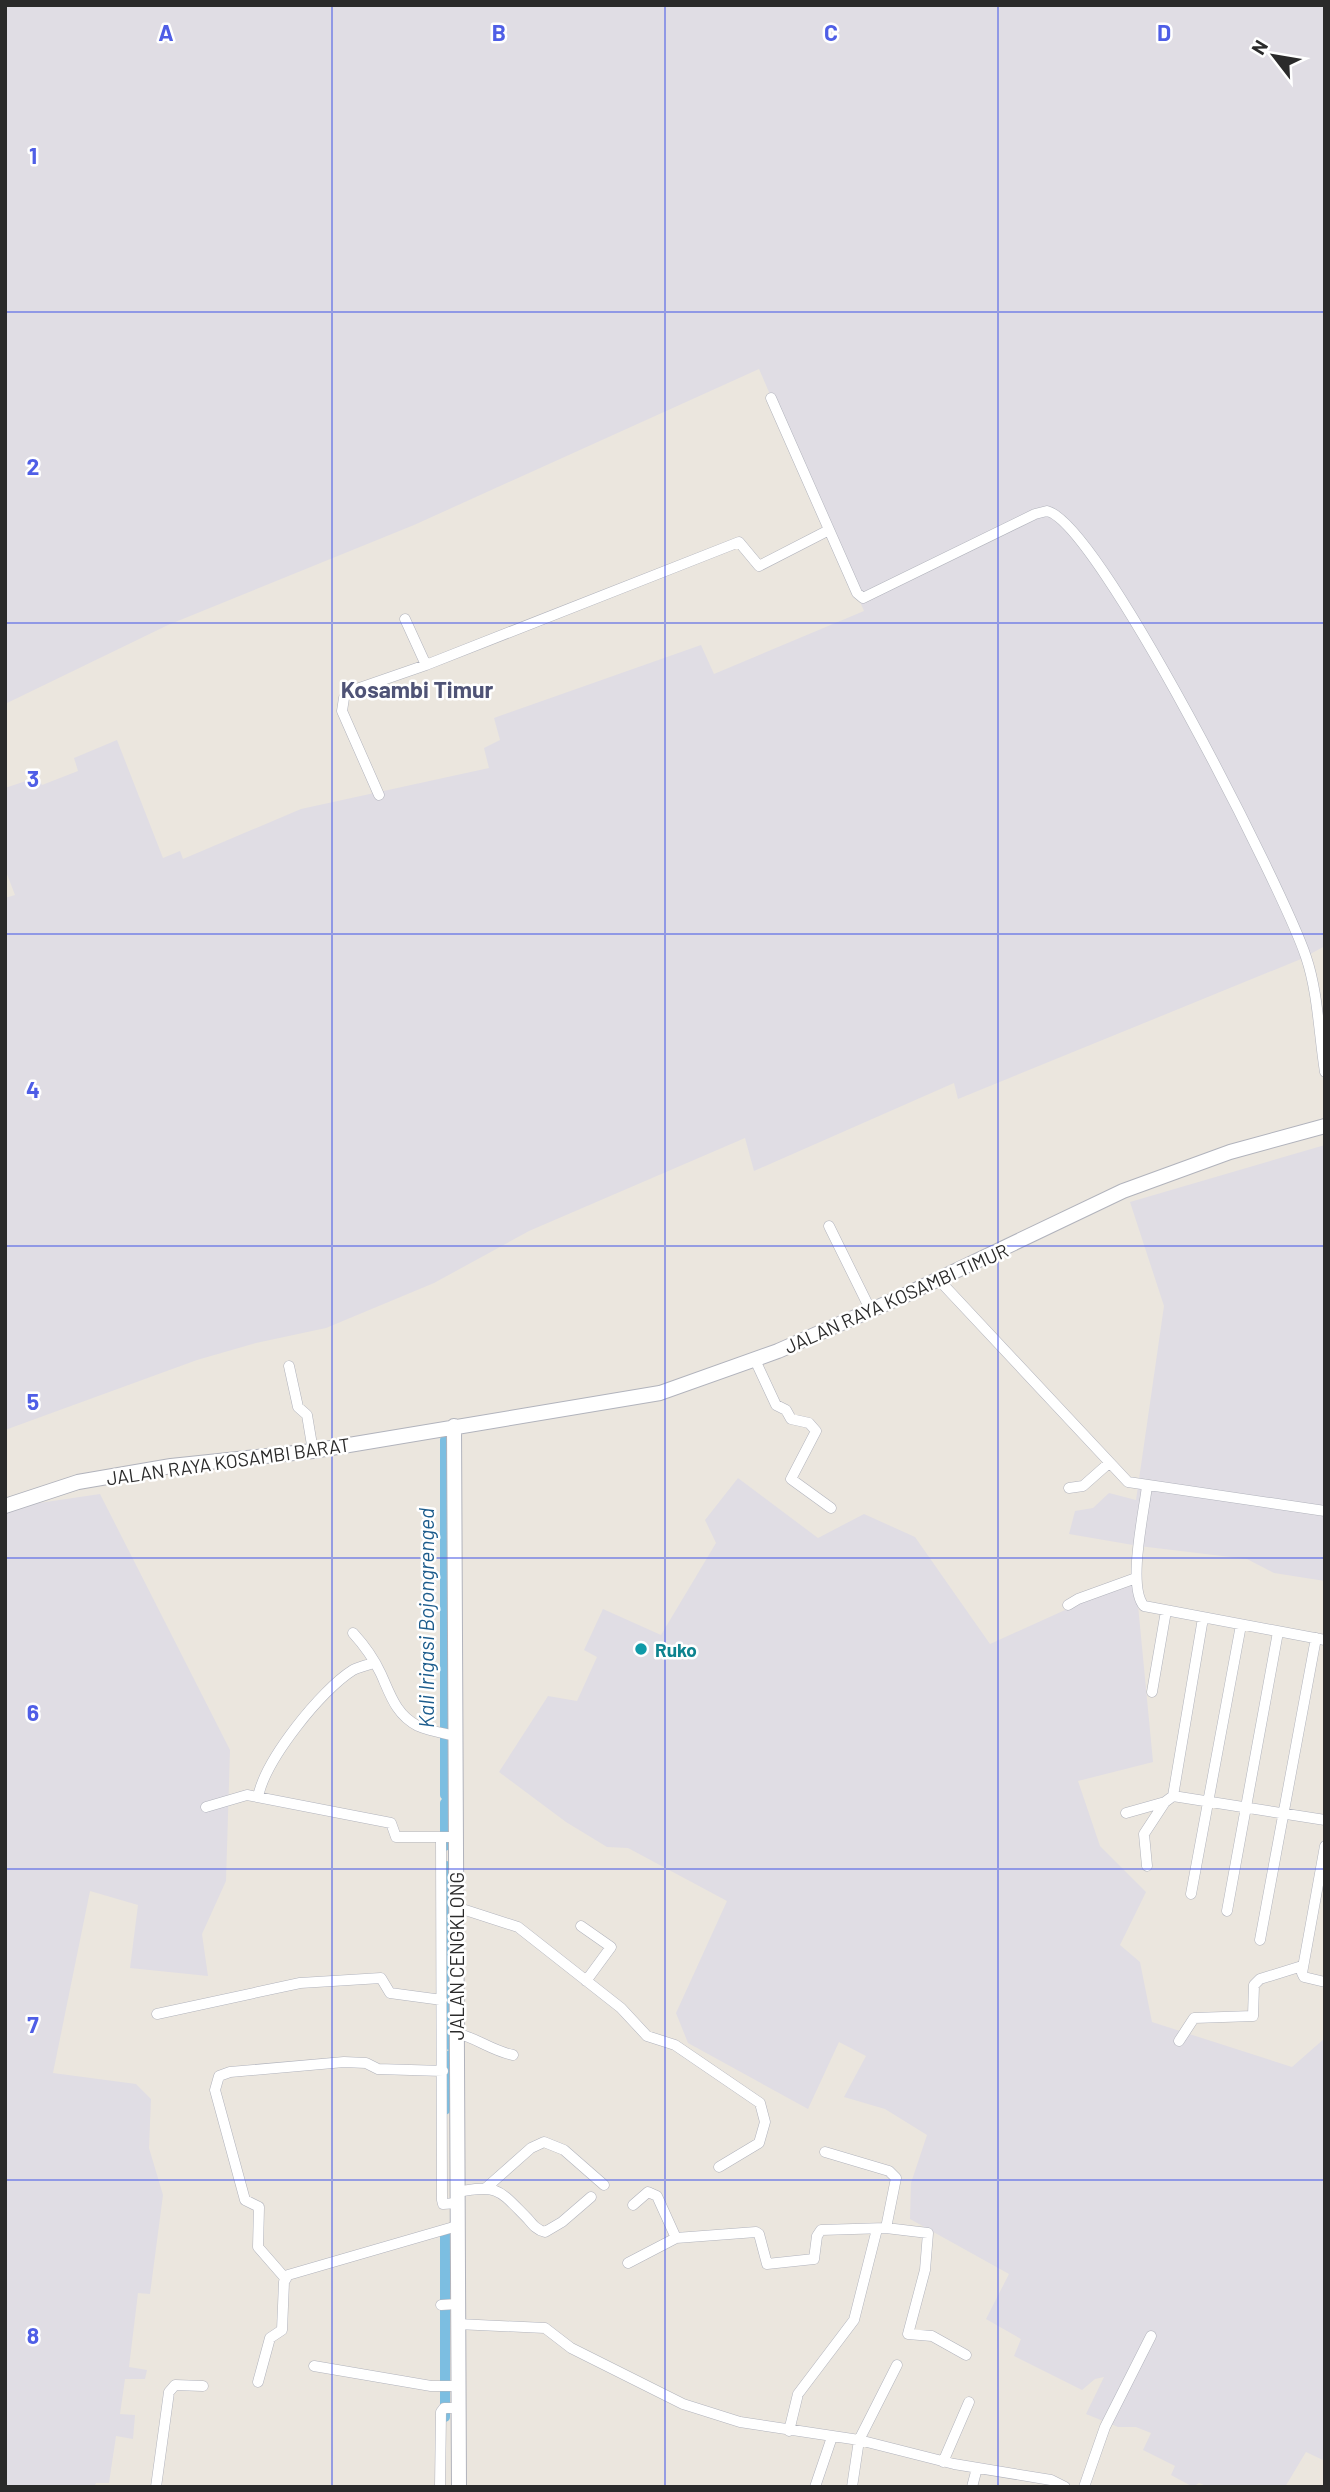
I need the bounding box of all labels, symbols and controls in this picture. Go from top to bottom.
text: A [158,18,174,46]
text: B [492,18,506,46]
text: C [824,18,838,46]
text: D [1157,18,1171,46]
north arrow [1239,21,1309,91]
text: N [1246,36,1272,58]
text: 1 [29,141,37,169]
text: 2 [27,452,39,480]
district label: Kosambi Timur [341,675,493,703]
text: 3 [27,764,39,792]
text: 4 [26,1075,40,1103]
street label: JALAN RAYA KOSAMBI TIMUR [781,1238,1011,1358]
text: 5 [27,1387,39,1415]
street label: JALAN RAYA KOSAMBI BARAT [105,1433,351,1489]
water label: Kali Irigasi Bojongrenged [413,1508,438,1728]
place label: Ruko [655,1638,697,1661]
marker: Ruko [633,1641,649,1657]
text: 6 [27,1698,39,1726]
street label: JALAN CENGKLONG [445,1872,468,2040]
text: 7 [27,2010,39,2038]
text: 8 [27,2321,39,2349]

